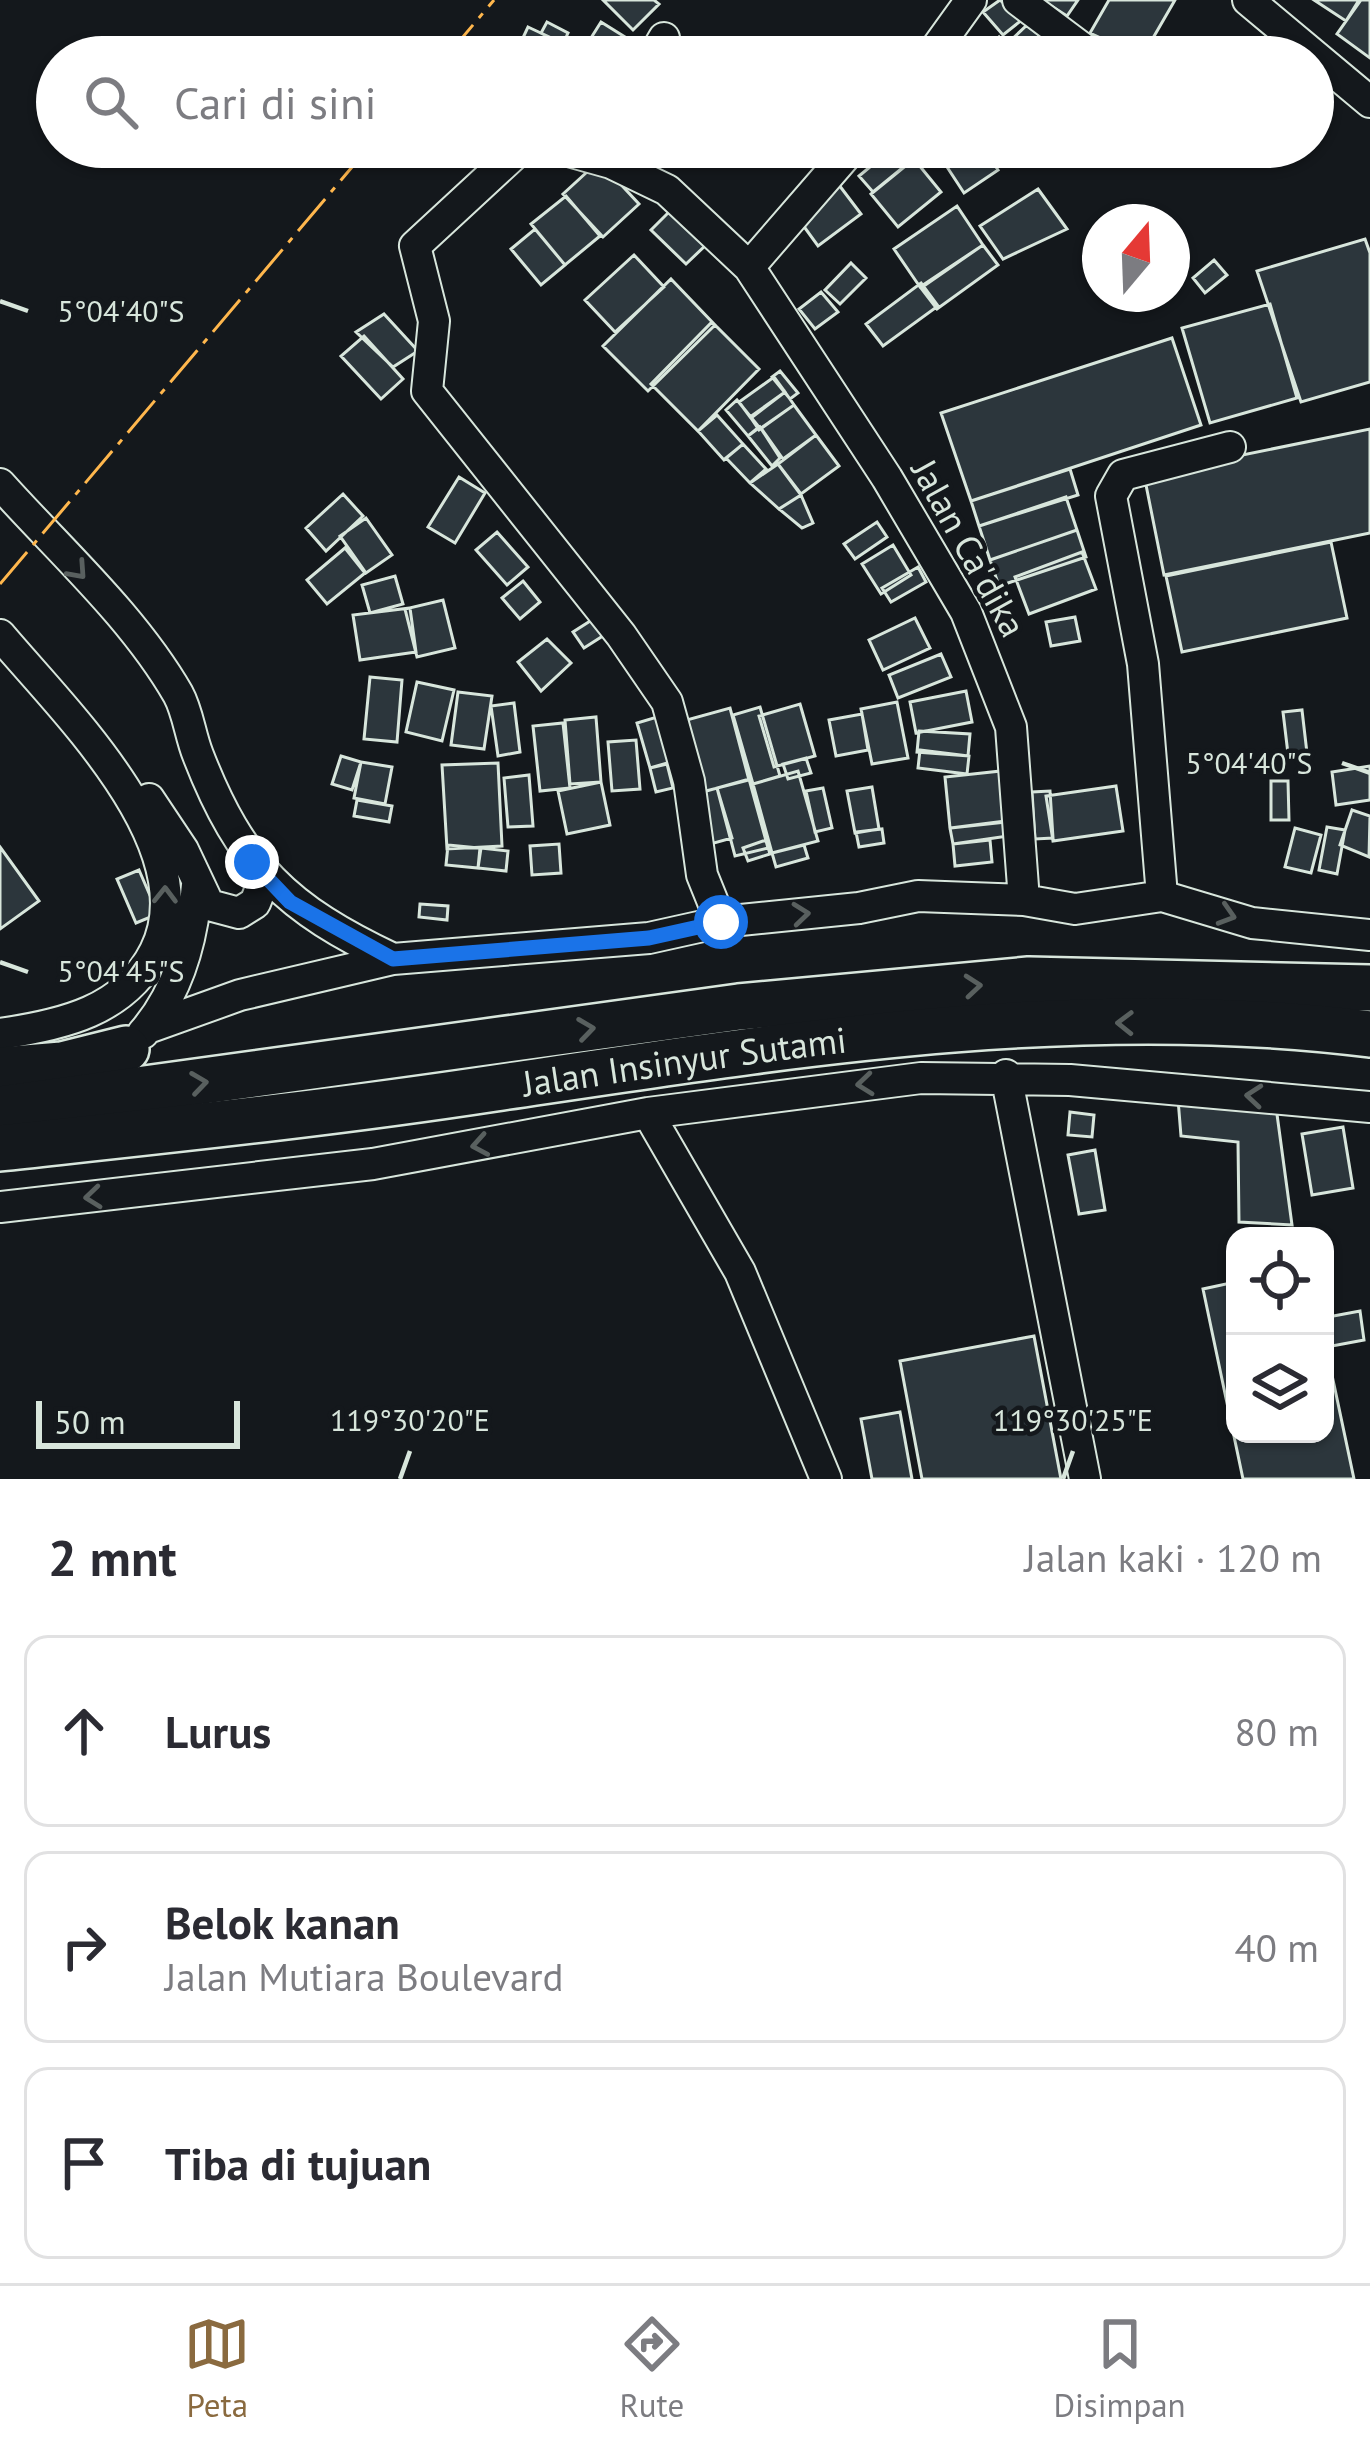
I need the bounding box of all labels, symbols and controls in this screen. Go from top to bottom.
search box [36,36,1334,168]
icon: search [78,69,144,135]
text: Cari di sini [174,73,377,131]
north arrow [1082,204,1190,312]
text: 5°04'40"S [57,291,185,330]
street label: Jalan Ca'dika [901,449,1037,645]
one-way arrow [64,558,85,579]
text: 5°04'40"S [1185,743,1313,782]
route end [225,835,279,889]
one-way arrow [151,885,177,904]
route start [694,895,748,949]
one-way arrow [1216,901,1237,926]
one-way arrow [792,902,811,927]
text: 5°04'45"S [57,951,185,990]
one-way arrow [964,974,983,999]
one-way arrow [1115,1011,1134,1037]
street label: Jalan Insinyur Sutami [517,1016,849,1107]
one-way arrow [576,1017,595,1043]
one-way arrow [190,1071,209,1097]
one-way arrow [855,1071,874,1096]
one-way arrow [1244,1084,1263,1109]
one-way arrow [470,1131,490,1157]
one-way arrow [84,1184,103,1210]
map controls [1226,1227,1334,1443]
button: locate [1226,1227,1334,1335]
button: layers [1226,1335,1334,1443]
scale bar [36,1395,240,1448]
text: 50 m [54,1400,126,1443]
text: 119°30'20"E [330,1400,490,1439]
text: 119°30'25"E [993,1400,1153,1439]
text: 2 mnt [48,1524,176,1590]
text: Jalan kaki · 120 m [1025,1532,1322,1583]
icon: ahead [51,1698,117,1764]
text: Lurus [165,1702,271,1760]
text: 80 m [1234,1706,1319,1757]
text: Belok kanan [165,1893,400,1951]
icon: right [51,1914,117,1980]
text: 40 m [1234,1922,1319,1973]
text: Jalan Mutiara Boulevard [165,1951,564,2002]
icon: arrive [51,2130,117,2196]
text: Tiba di tujuan [165,2134,431,2192]
tab: Peta [184,2311,250,2426]
tab: Rute [619,2311,685,2426]
tab: Disimpan [1053,2311,1186,2426]

